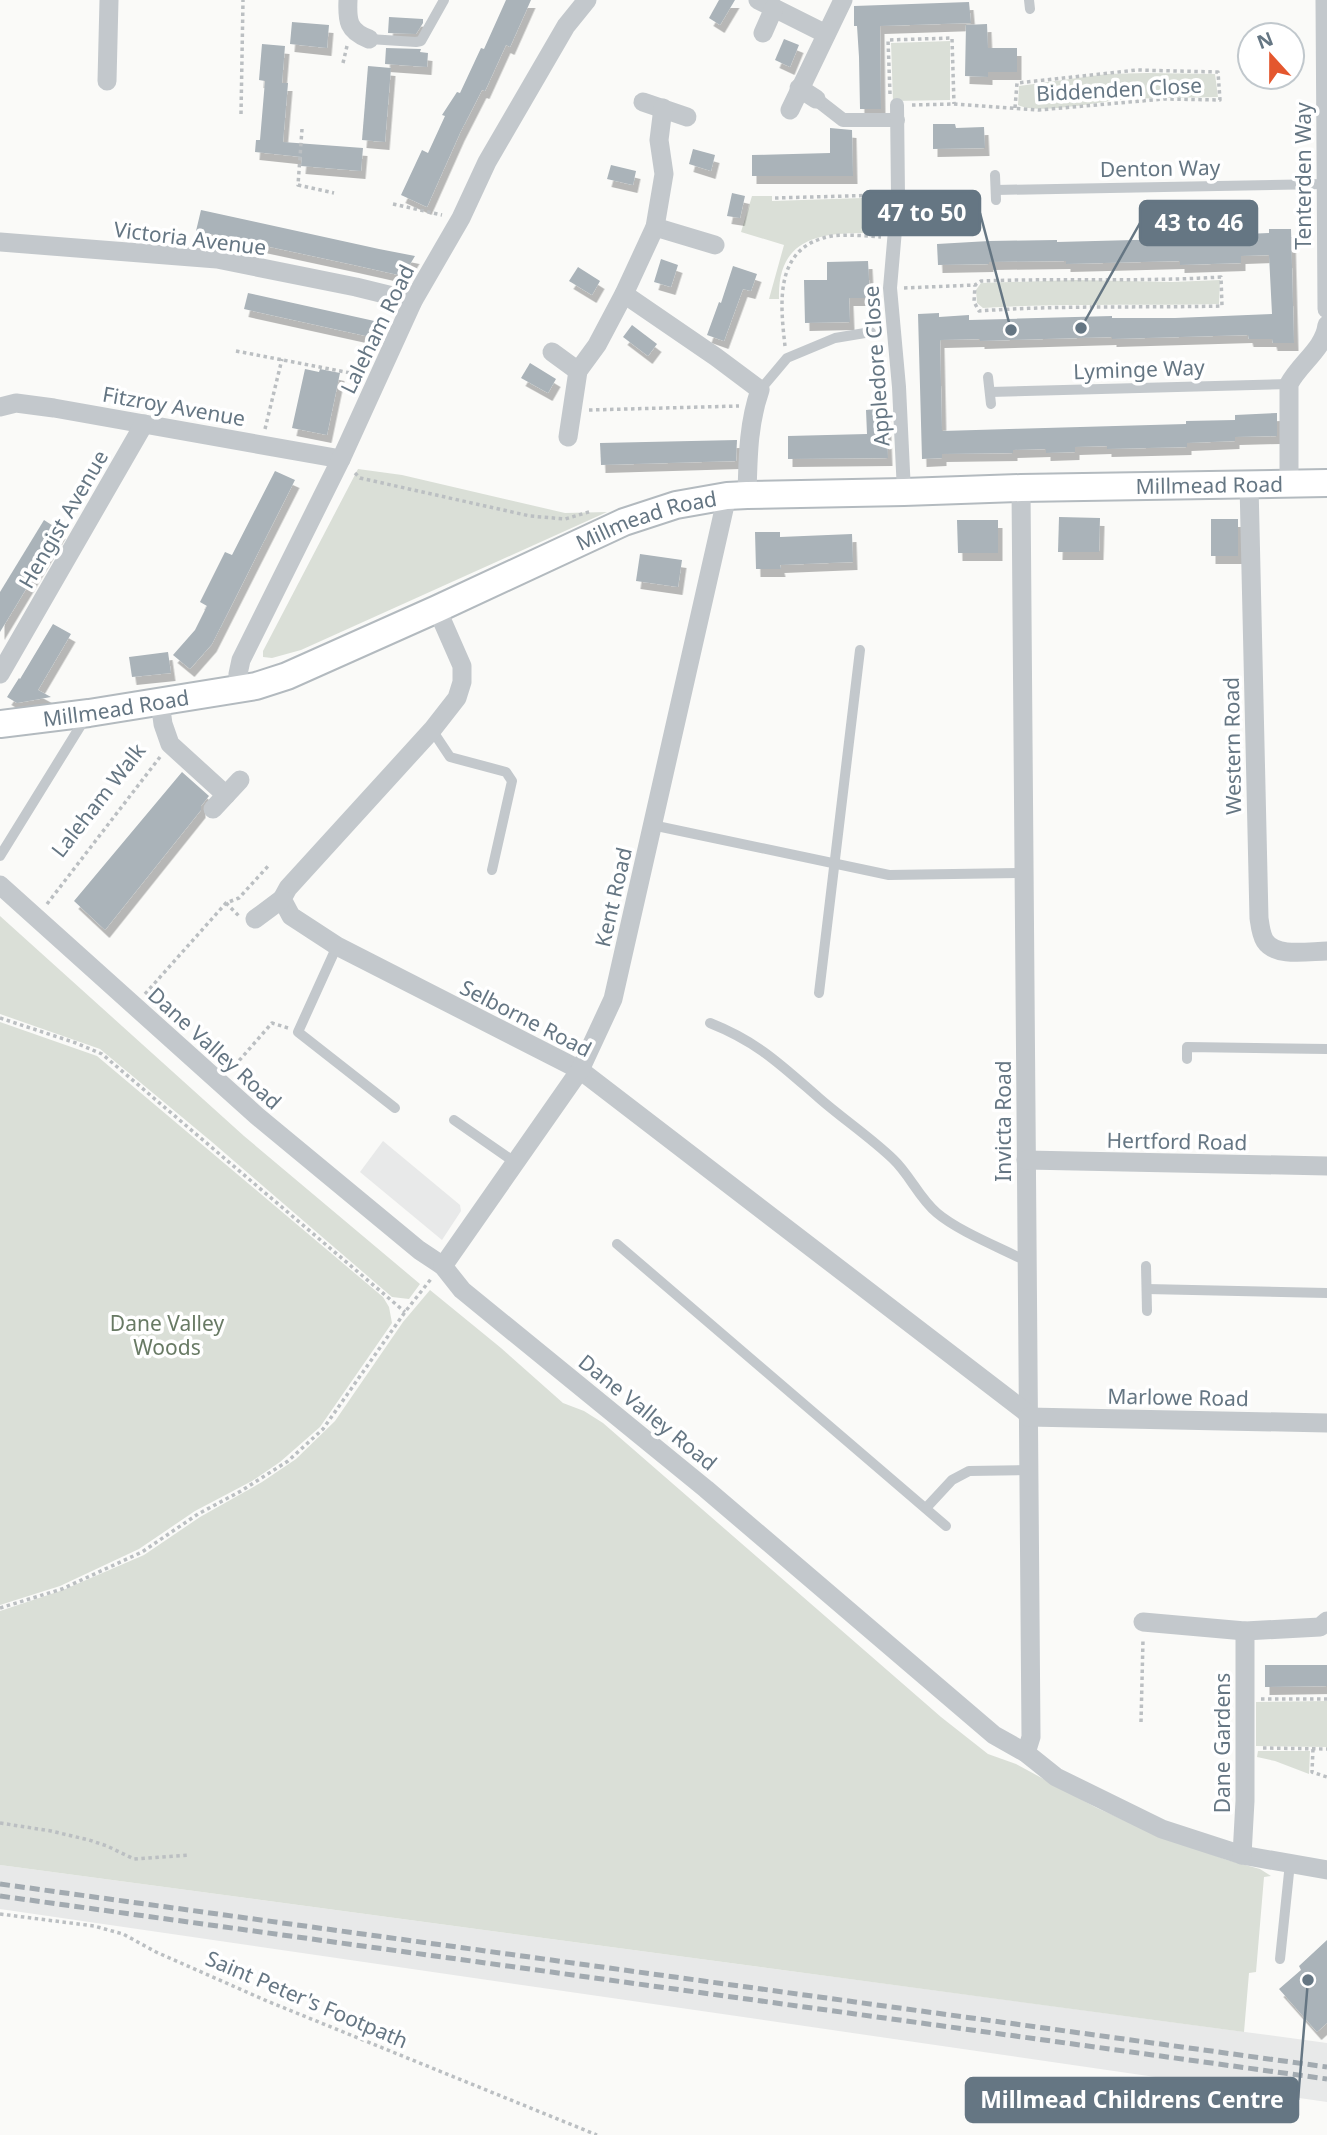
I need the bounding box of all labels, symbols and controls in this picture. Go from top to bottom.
north arrow [1236,21,1306,91]
text: N [1253,25,1277,55]
street label: Biddenden Close [1035,71,1203,107]
street label: Tenterden Way [1289,102,1317,250]
street label: Denton Way [1100,153,1221,183]
callout: 47 to 50 [863,191,980,235]
text: 47 to 50 [878,196,966,228]
callout: 43 to 46 [1140,201,1257,245]
text: 43 to 46 [1155,206,1243,238]
street label: Victoria Avenue [112,215,268,261]
street label: Laleham Road [334,260,420,398]
street label: Appledore Close [856,285,896,447]
street label: Lyminge Way [1073,353,1206,385]
street label: Fitzroy Avenue [101,380,247,432]
street label: Hengist Avenue [12,445,114,593]
street label: Millmead Road [1135,470,1283,500]
street label: Millmead Road [571,484,719,556]
street label: Western Road [1217,677,1247,815]
street label: Millmead Road [41,683,191,733]
street label: Laleham Walk [45,737,152,863]
street label: Kent Road [588,844,638,950]
street label: Selborne Road [456,973,596,1063]
street label: Dane Valley Road [142,981,288,1115]
street label: Invicta Road [989,1060,1017,1182]
street label: Hertford Road [1106,1126,1248,1156]
park label: Dane Valley Woods [110,1309,224,1361]
street label: Dane Valley Road [573,1348,723,1476]
street label: Marlowe Road [1107,1382,1249,1412]
street label: Dane Gardens [1208,1673,1236,1813]
street label: Saint Peter's Footpath [202,1944,412,2054]
callout: Millmead Childrens Centre [966,2078,1298,2122]
text: Millmead Childrens Centre [980,2083,1284,2115]

